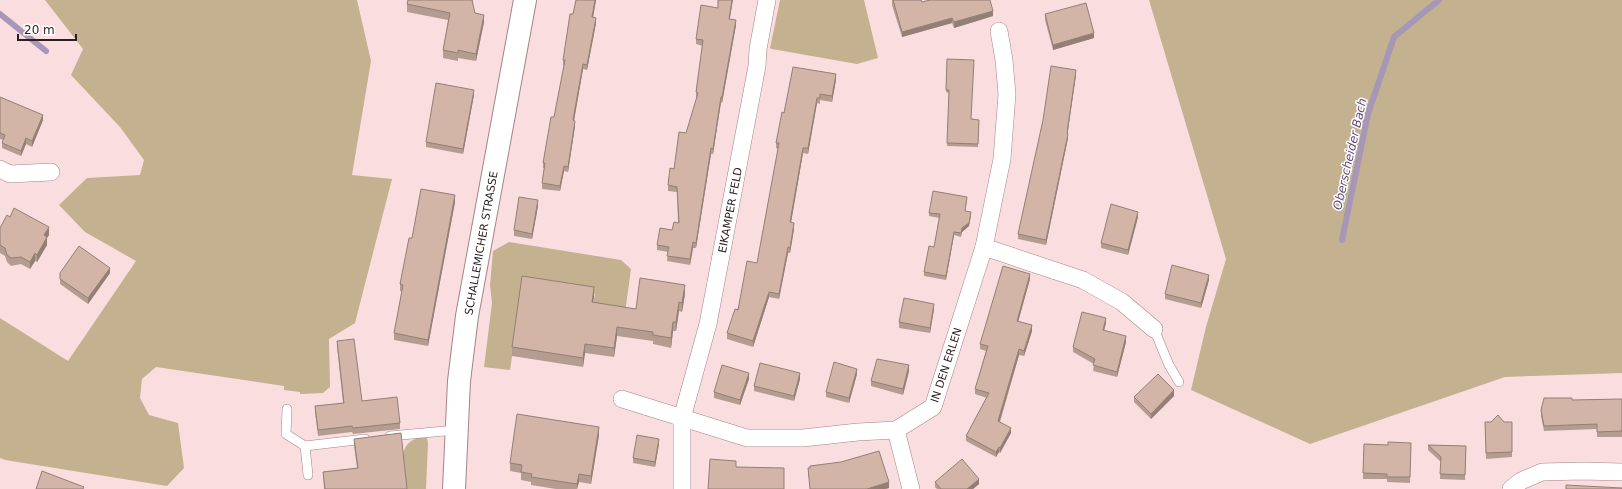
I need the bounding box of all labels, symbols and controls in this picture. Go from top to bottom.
scale bar [18,16,76,42]
text: 20 m [24,23,55,37]
water label: Oberscheider Bach [1330,97,1370,211]
street label: EIKAMPER FELD [716,166,745,254]
street label: SCHALLEMICHER STRASSE [462,170,501,316]
street label: IN DEN ERLEN [928,326,965,404]

